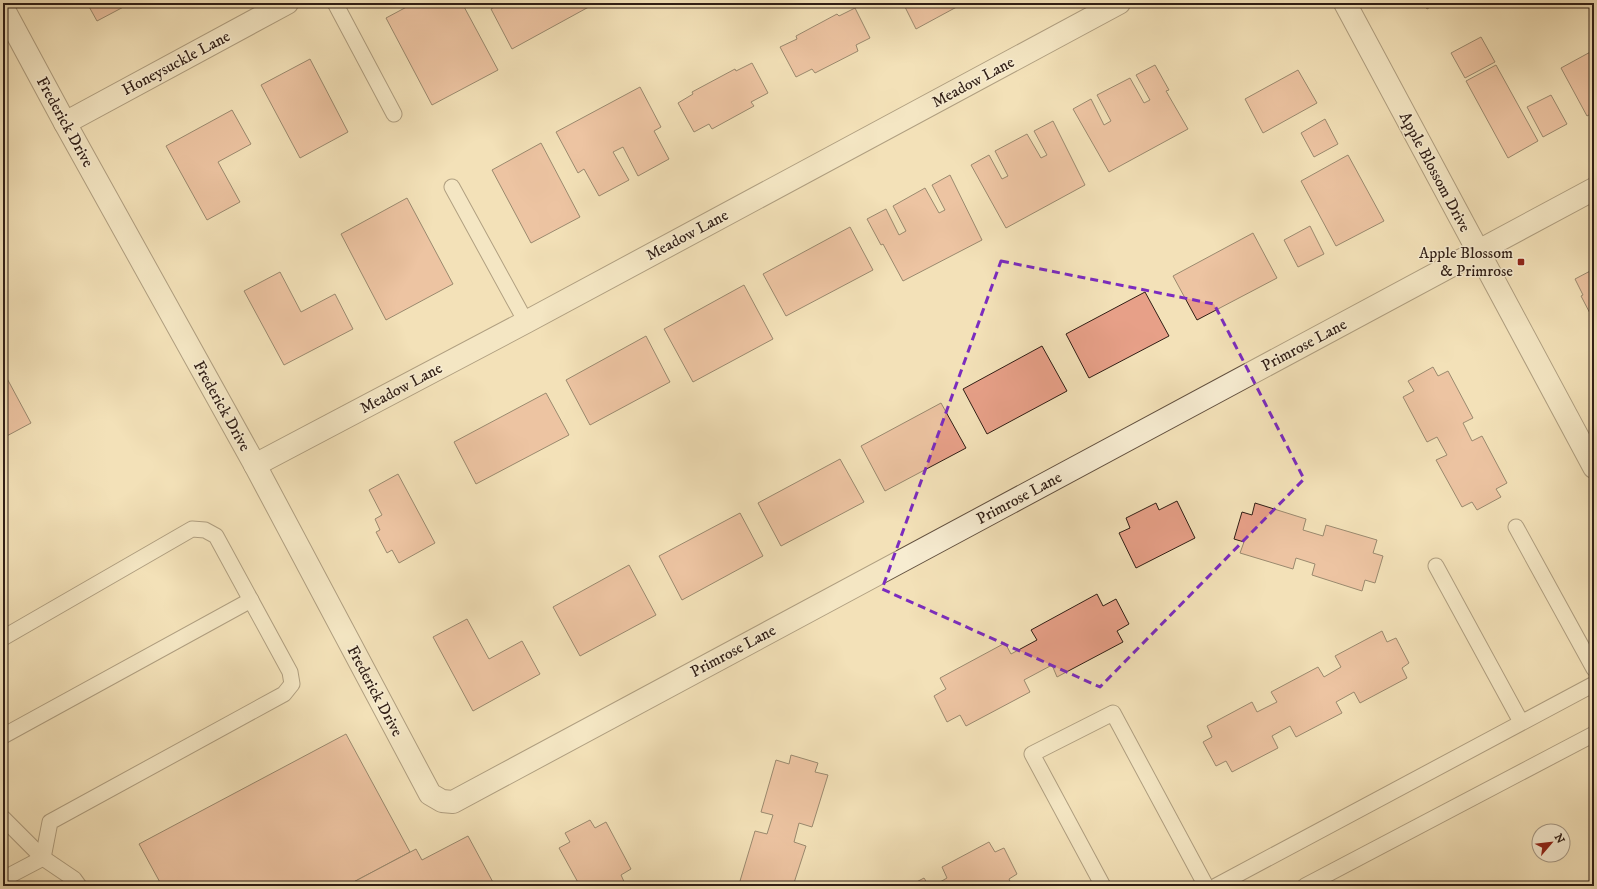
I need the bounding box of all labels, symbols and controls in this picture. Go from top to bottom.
street label: Honeysuckle Lane [119,26,234,100]
street label: Meadow Lane [928,52,1018,112]
street label: Frederick Drive [32,73,98,171]
street label: Apple Blossom Drive [1395,109,1475,236]
street label: Meadow Lane [642,205,732,265]
place label: Apple Blossom & Primrose [1419,243,1513,281]
marker: Apple Blossom & Primrose [1516,257,1526,267]
street label: Primrose Lane [1258,314,1350,376]
street label: Frederick Drive [189,357,255,455]
street label: Meadow Lane [356,358,446,418]
street label: Primrose Lane [973,467,1065,529]
street label: Primrose Lane [687,620,779,682]
street label: Frederick Drive [343,642,408,740]
north arrow [1531,823,1571,863]
text: N [1551,832,1567,846]

